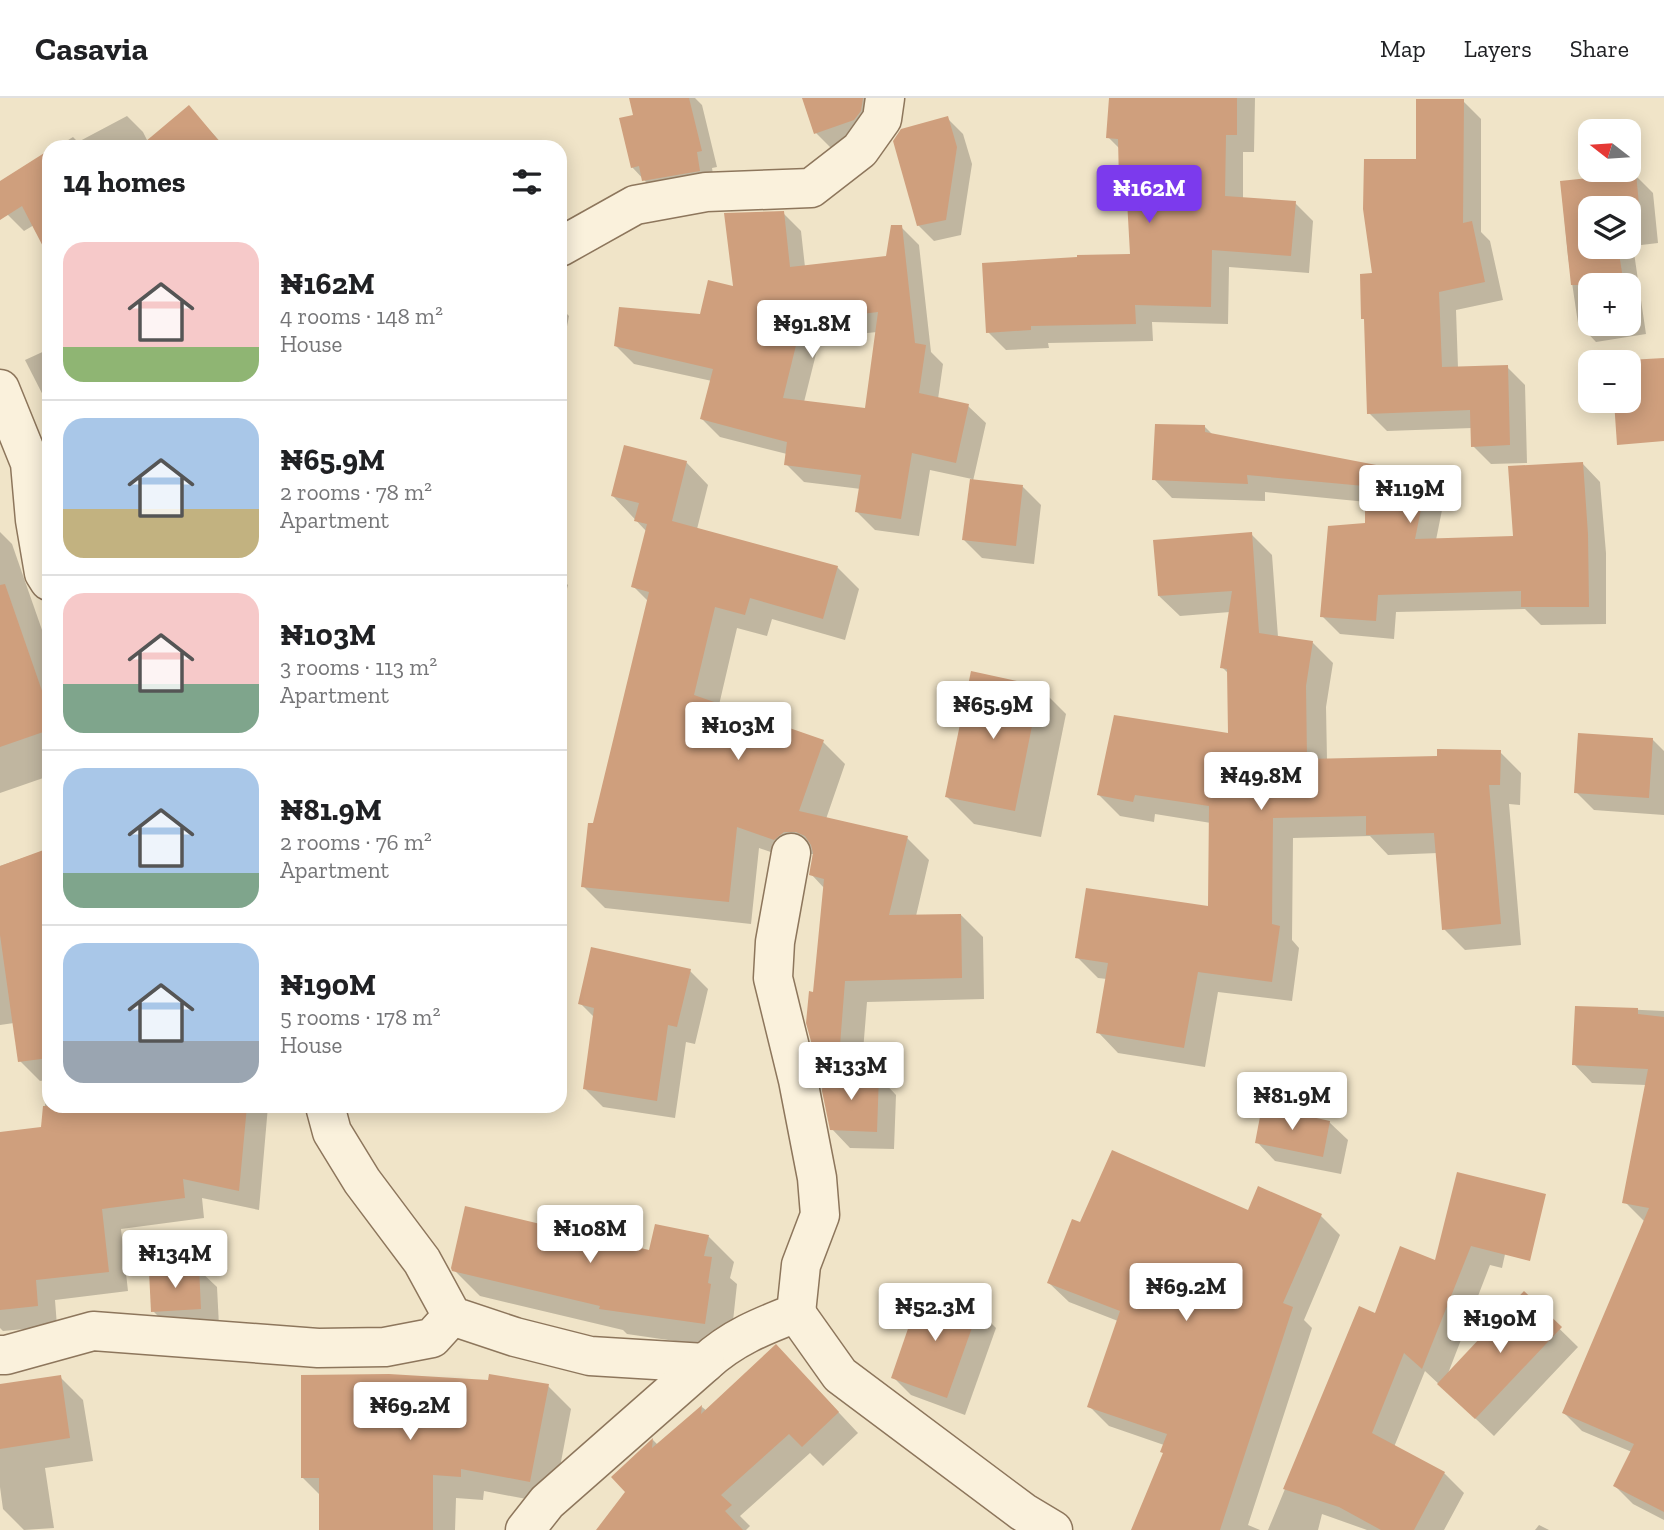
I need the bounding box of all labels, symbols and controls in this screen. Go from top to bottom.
text: Casavia [35,29,148,68]
text: Map [1380,34,1426,63]
text: Layers [1464,34,1532,63]
text: Share [1570,34,1629,63]
north arrow [1578,119,1642,182]
map controls [1578,119,1641,413]
icon: filters [508,163,546,201]
text: 14 homes [63,164,186,200]
pin: ₦162M [1100,166,1198,225]
text: ₦162M [1113,174,1185,202]
button: layers [1578,196,1641,259]
text: ₦162M [280,266,375,302]
icon: home [119,270,203,354]
button: + [1578,273,1641,336]
pin: ₦91.8M [755,300,869,360]
text: 4 rooms · 148 m² [280,302,443,330]
text: ₦91.8M [773,309,851,337]
text: House [280,330,342,358]
button: − [1578,350,1641,413]
text: ₦65.9M [280,442,385,478]
icon: home [119,446,203,530]
pin: ₦119M [1361,466,1459,525]
text: ₦119M [1375,474,1445,502]
text: 2 rooms · 78 m² [280,478,432,506]
text: Apartment [280,506,389,534]
text: ₦103M [280,617,376,653]
icon: home [119,621,203,705]
text: 3 rooms · 113 m² [280,653,437,681]
text: Apartment [280,681,389,709]
pin: ₦65.9M [936,682,1050,741]
text: ₦65.9M [953,690,1033,718]
pin: ₦103M [689,702,787,762]
text: ₦103M [701,711,775,739]
pin: ₦49.8M [1204,752,1318,812]
text: ₦49.8M [1220,761,1302,789]
text: ₦81.9M [280,792,382,828]
icon: home [119,796,203,880]
text: 2 rooms · 76 m² [280,828,432,856]
text: Apartment [280,856,389,884]
text: ₦190M [280,967,376,1003]
icon: home [119,971,203,1055]
text: 5 rooms · 178 m² [280,1003,440,1031]
text: House [280,1031,342,1059]
pin: ₦133M [802,1042,900,1102]
text: ₦133M [815,1051,887,1079]
pin: ₦81.9M [1235,1072,1349,1132]
text: ₦81.9M [1253,1081,1331,1109]
pin: ₦108M [541,1206,639,1265]
text: ₦108M [553,1214,627,1242]
pin: ₦134M [126,1230,224,1290]
text: ₦134M [138,1239,212,1267]
pin: ₦69.2M [1129,1264,1243,1323]
text: ₦69.2M [1146,1272,1226,1300]
pin: ₦52.3M [878,1284,992,1343]
text: ₦52.3M [895,1292,975,1320]
pin: ₦190M [1451,1296,1549,1355]
text: ₦190M [1463,1304,1537,1332]
pin: ₦69.2M [353,1382,467,1442]
text: ₦69.2M [370,1391,450,1419]

